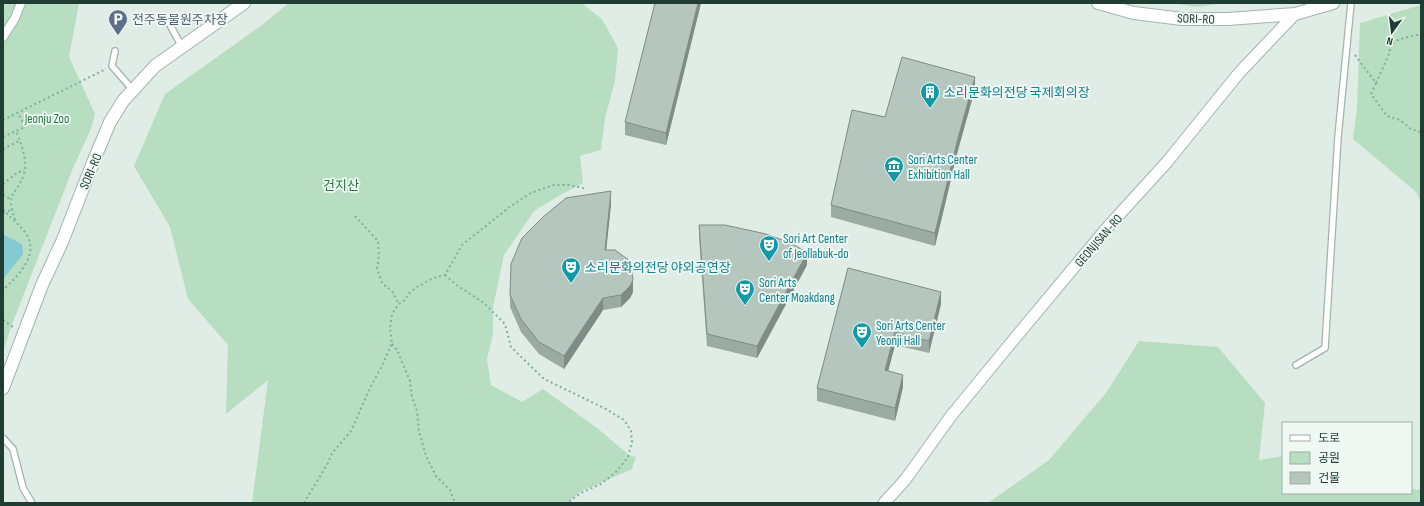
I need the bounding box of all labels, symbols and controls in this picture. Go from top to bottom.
parking icon: 전주동물원주차장 [107,8,129,36]
street label: SORI-RO [1177,10,1215,28]
place label: 전주동물원주차장 [132,12,228,28]
north arrow [1372,12,1412,52]
text: N [1385,34,1394,48]
building icon: 소리문화의전당 국제회의장 [919,81,941,109]
place label: 소리문화의전당 국제회의장 [944,85,1090,101]
park label: Jeonju Zoo [24,111,69,127]
street label: SORI-RO [76,151,106,192]
place label: Sori Arts Center Exhibition Hall [908,152,978,183]
museum icon: Sori Arts Center Exhibition Hall [883,155,905,183]
park label: 건지산 [323,178,359,194]
street label: GEONJISAN-RO [1071,211,1126,270]
place label: Sori Art Center of Jeollabuk-do [783,231,849,262]
theatre icon: Sori Art Center of Jeollabuk-do [758,234,780,262]
theatre icon: 소리문화의전당 야외공연장 [560,256,582,284]
place label: 소리문화의전당 야외공연장 [585,260,731,276]
place label: Sori Arts Center Moakdang [759,275,835,306]
theatre icon: Sori Arts Center Moakdang [734,278,756,306]
place label: Sori Arts Center Yeonji Hall [876,318,946,349]
theatre icon: Sori Arts Center Yeonji Hall [851,321,873,349]
legend [1282,422,1412,494]
text: 도로 [1318,431,1340,446]
text: 공원 [1318,451,1340,466]
text: 건물 [1318,471,1340,486]

